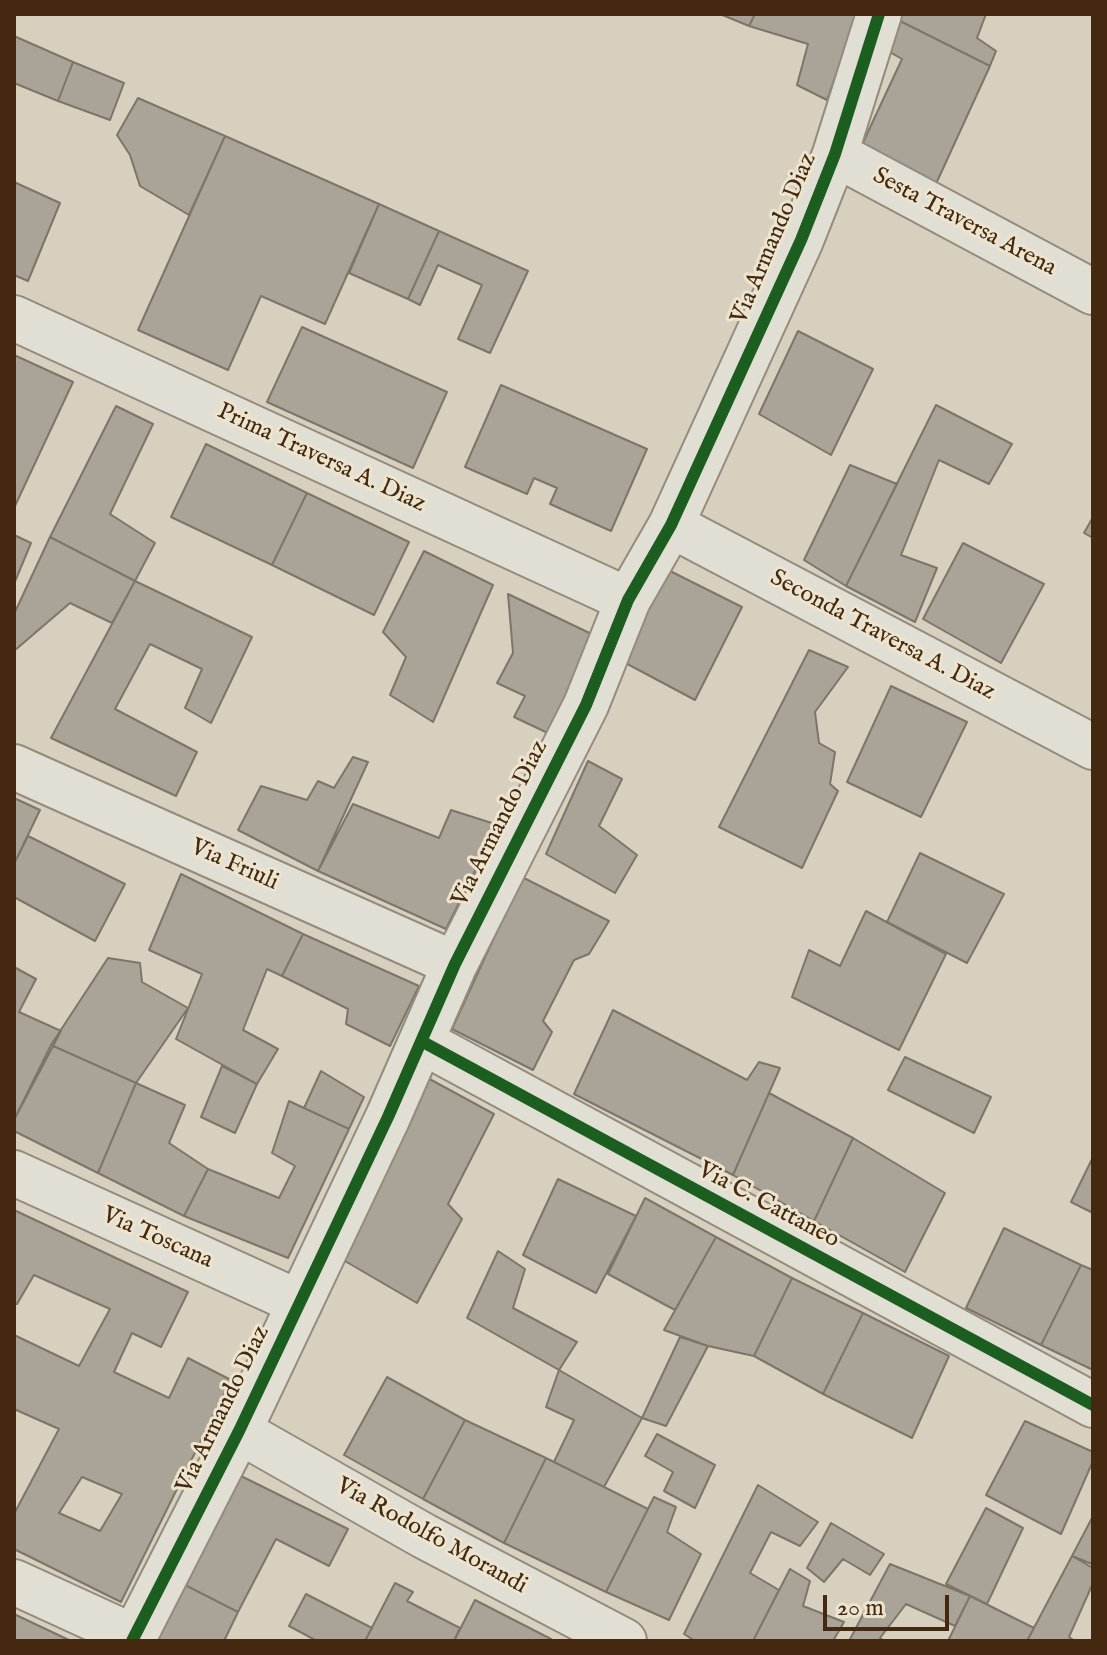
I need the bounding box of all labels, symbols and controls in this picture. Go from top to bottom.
street label: Via Armando Diaz [726,149,824,329]
street label: Sesta Traversa Arena [867,162,1061,284]
street label: Prima Traversa A. Diaz [212,398,430,520]
street label: Seconda Traversa A. Diaz [764,564,1000,708]
street label: Via Armando Diaz [447,736,555,912]
street label: Via Friuli [186,834,282,898]
street label: Via C. Cattaneo [692,1157,844,1255]
street label: Via Toscana [97,1202,217,1276]
street label: Via Armando Diaz [171,1322,277,1498]
street label: Via Rodolfo Morandi [330,1473,532,1601]
scale bar [827,1579,953,1629]
text: 20 m [837,1593,884,1624]

